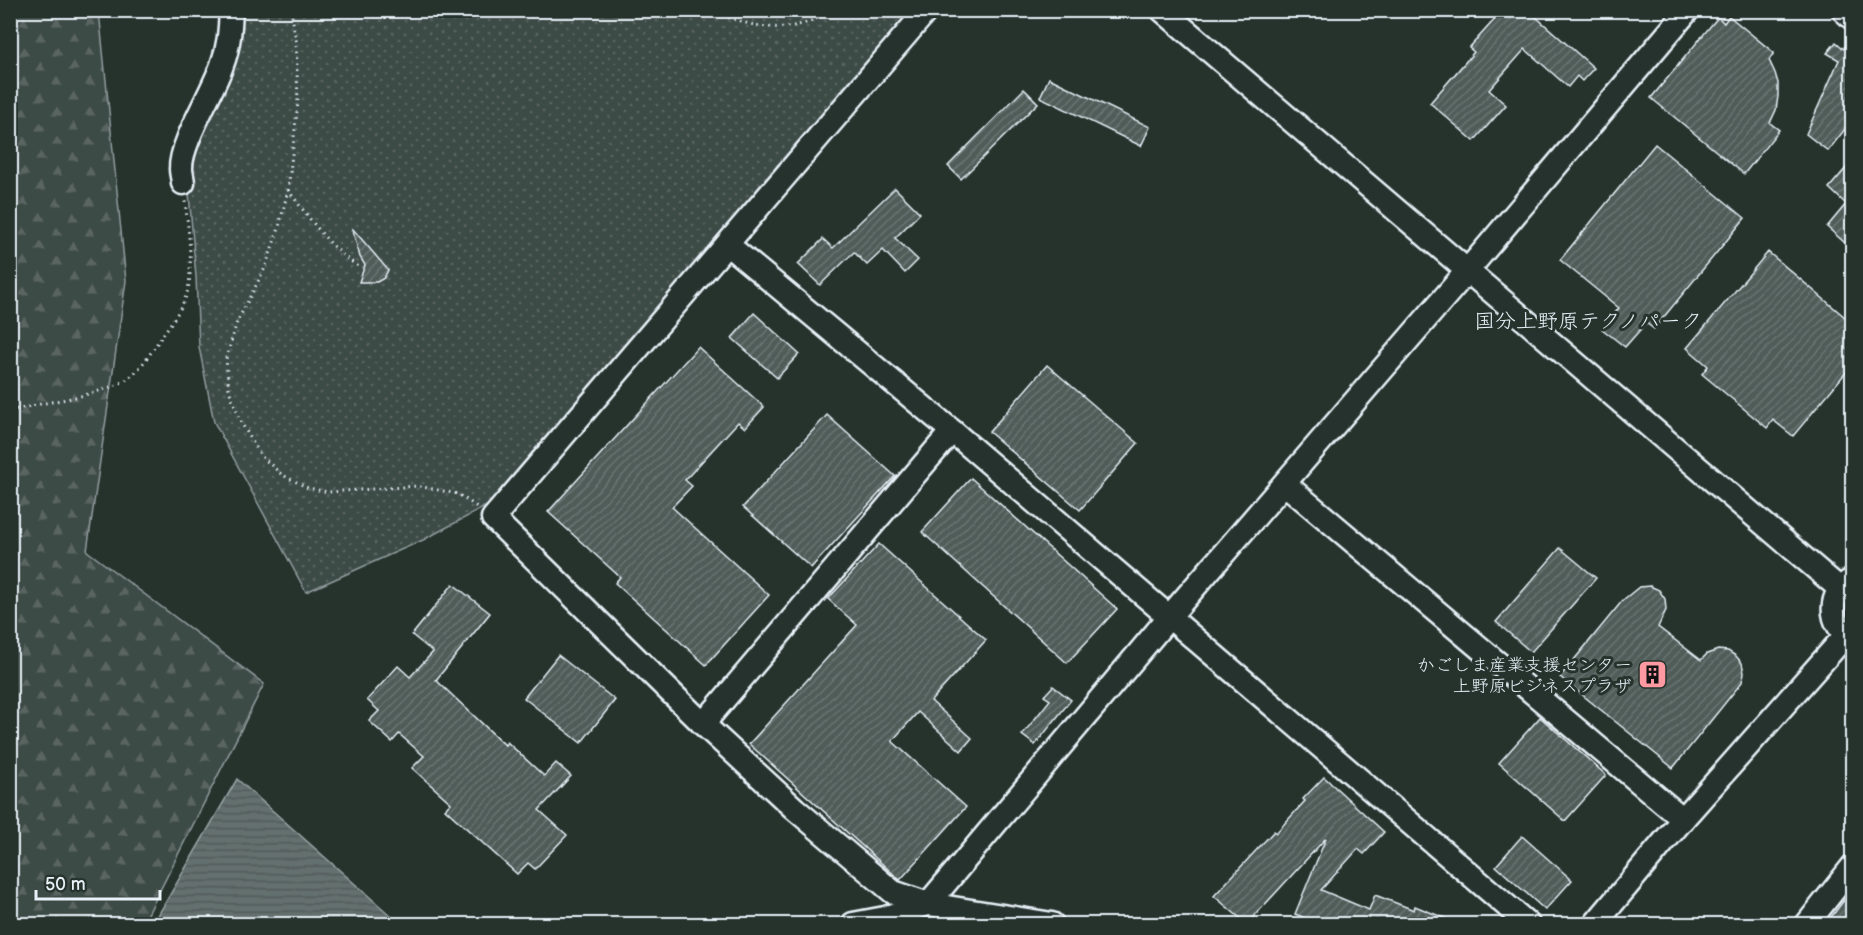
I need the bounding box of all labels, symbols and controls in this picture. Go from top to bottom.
district label: 国分上野原テクノパーク [1474,309,1702,334]
place label: かごしま産業支援センター 上野原ビジネスプラザ [1417,655,1632,697]
building icon: かごしま産業支援センター 上野原ビジネスプラザ [1637,659,1669,691]
scale bar [36,863,160,901]
text: 50 m [45,874,86,895]

